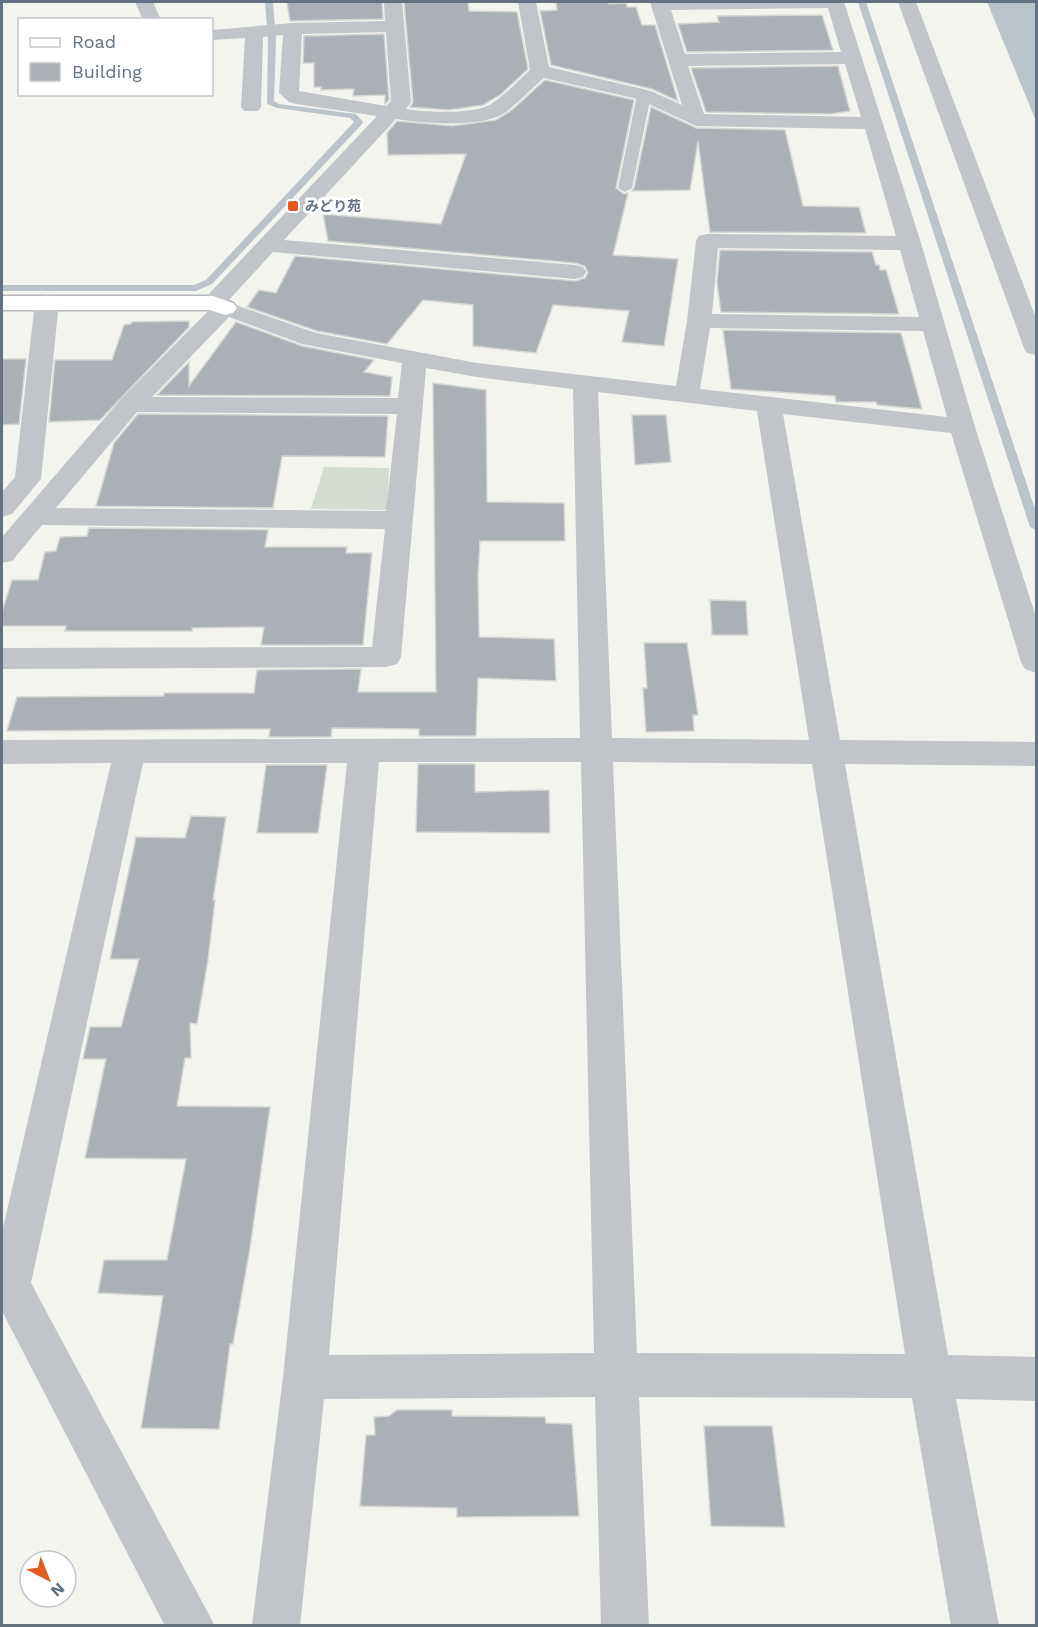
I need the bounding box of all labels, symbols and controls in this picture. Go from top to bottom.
legend [18,18,213,96]
text: Road [72,31,116,52]
text: Building [72,61,142,82]
place label: みどり苑 [305,198,361,214]
marker: みどり苑 [286,199,300,213]
north arrow [18,1549,78,1609]
text: N [47,1579,68,1601]

